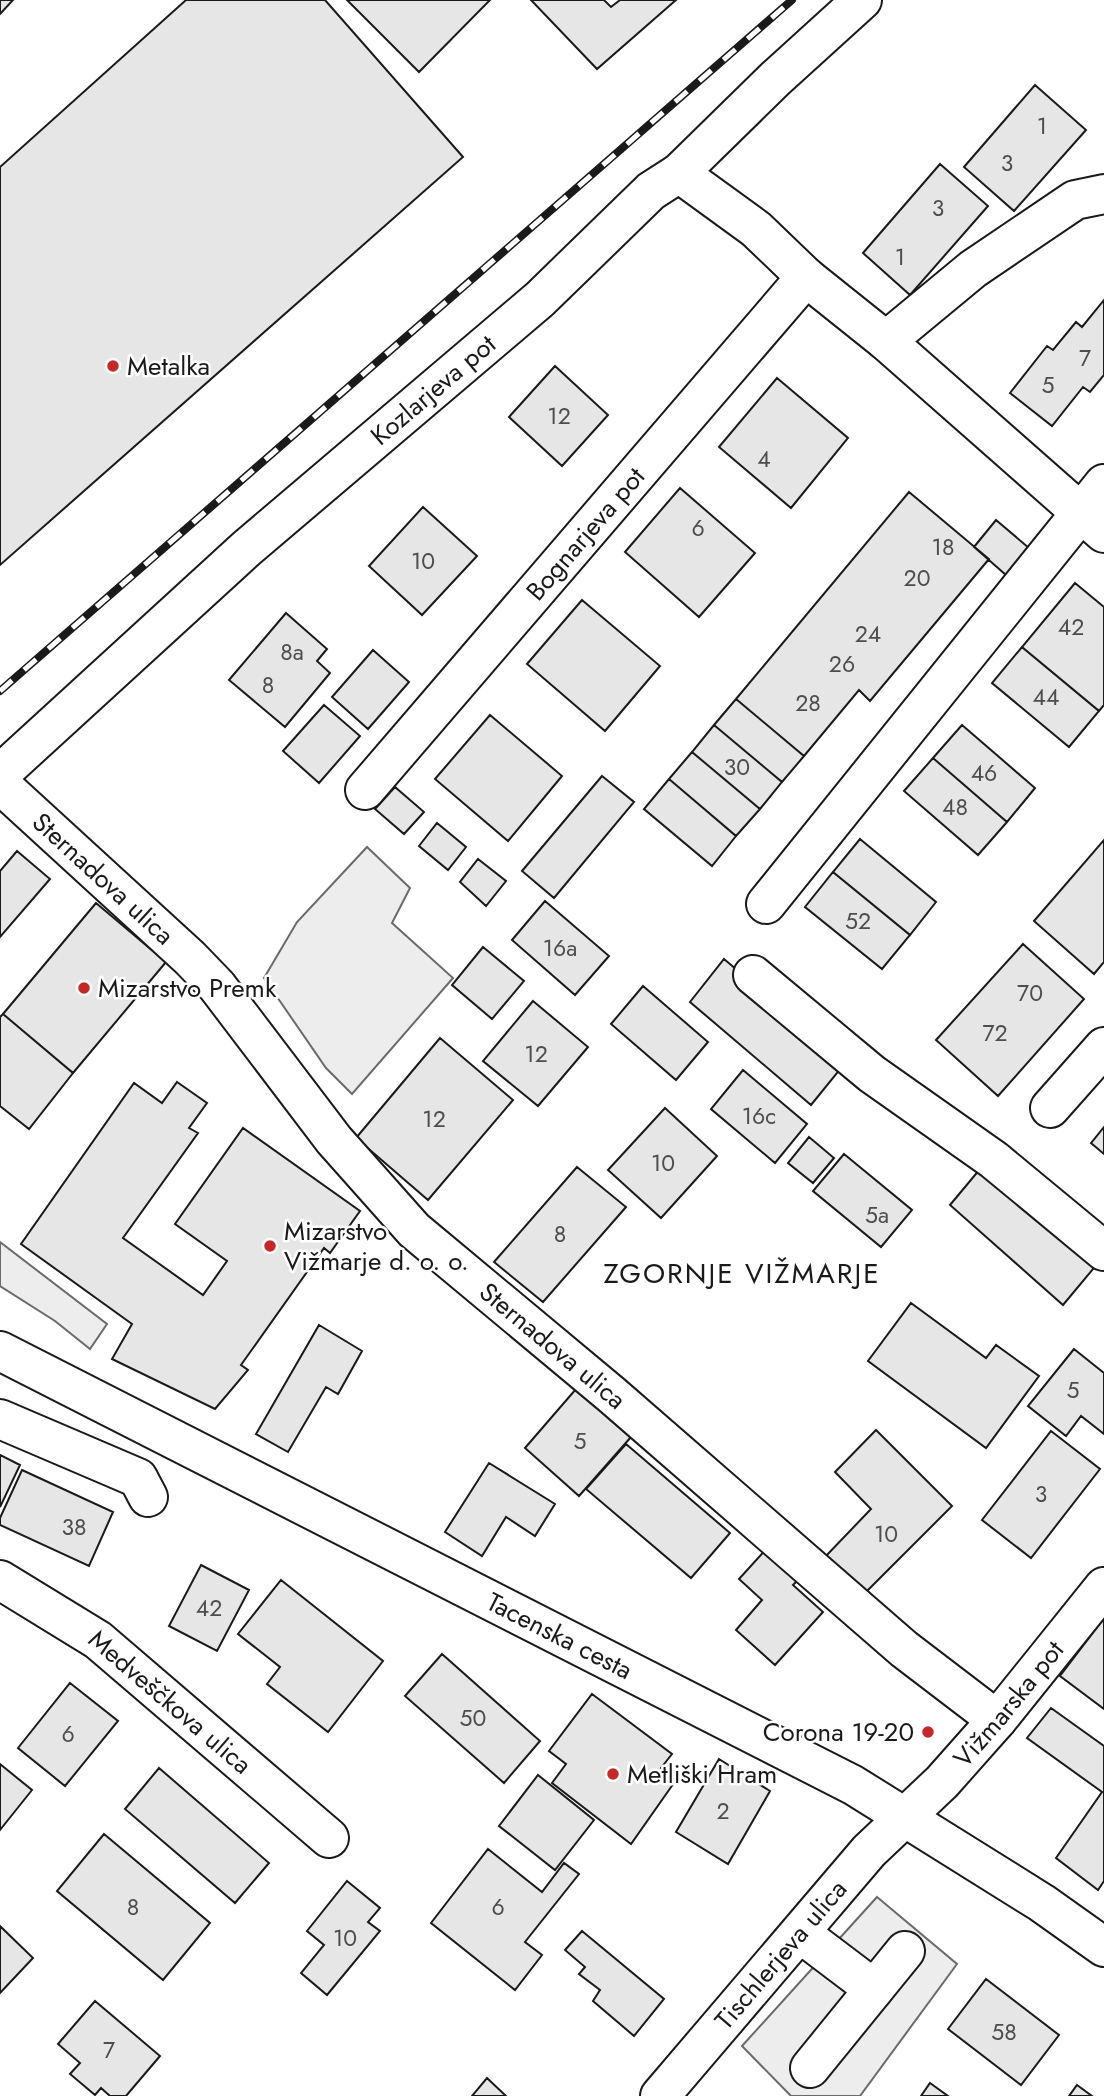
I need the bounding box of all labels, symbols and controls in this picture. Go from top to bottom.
house number: 1 [1037,109,1047,143]
house number: 3 [1001,146,1013,180]
house number: 3 [932,191,944,225]
house number: 1 [895,240,905,274]
street label: Kozlarjeva pot [362,325,505,454]
house number: 7 [1079,341,1091,375]
place label: Metalka [127,347,210,385]
marker: Metalka [105,358,121,374]
house number: 5 [1042,368,1055,402]
house number: 12 [547,399,571,433]
house number: 4 [757,442,771,476]
street label: Bognarjeva pot [517,458,654,609]
house number: 6 [691,511,705,545]
house number: 18 [932,530,954,564]
house number: 10 [411,544,435,578]
house number: 20 [904,561,930,595]
house number: 42 [1058,610,1084,644]
house number: 24 [855,617,881,651]
house number: 8a [280,635,304,669]
house number: 26 [829,647,855,681]
house number: 8 [262,668,274,702]
house number: 44 [1033,680,1059,714]
house number: 28 [795,686,821,720]
house number: 30 [724,750,750,784]
house number: 46 [971,756,997,790]
house number: 48 [942,790,968,824]
street label: Sternadova ulica [24,803,183,954]
house number: 52 [845,904,871,938]
house number: 16a [543,931,577,965]
place label: Mizarstvo Premk [98,969,277,1007]
house number: 70 [1017,976,1043,1010]
marker: Mizarstvo Premk [76,980,92,996]
house number: 72 [982,1016,1008,1050]
house number: 12 [524,1037,548,1071]
house number: 16c [742,1099,776,1133]
house number: 12 [422,1102,446,1136]
house number: 10 [651,1146,675,1180]
house number: 5a [865,1198,889,1232]
place label: Mizarstvo Vižmarje d. o. o. [284,1212,469,1280]
house number: 8 [554,1217,566,1251]
marker: Mizarstvo Vižmarje d. o. o. [262,1238,278,1254]
district label: ZGORNJE VIŽMARJE [603,1253,881,1294]
street label: Sternadova ulica [471,1273,634,1418]
house number: 5 [1067,1373,1080,1407]
house number: 5 [574,1424,587,1458]
house number: 3 [1035,1477,1047,1511]
house number: 38 [61,1510,87,1544]
house number: 10 [874,1517,898,1551]
street label: Tacenska cesta [480,1583,639,1689]
house number: 42 [196,1591,222,1625]
street label: Medveščkova ulica [80,1621,260,1783]
street label: Vižmarska pot [944,1632,1073,1776]
house number: 50 [460,1701,486,1735]
place label: Corona 19-20 [763,1713,914,1751]
house number: 6 [61,1717,75,1751]
marker: Corona 19-20 [920,1724,936,1740]
place label: Metliški Hram [627,1755,777,1793]
marker: Metliški Hram [605,1766,621,1782]
house number: 2 [716,1794,730,1828]
street label: Tischlerjeva ulica [706,1871,856,2038]
house number: 8 [127,1890,139,1924]
house number: 6 [491,1890,505,1924]
house number: 10 [333,1921,357,1955]
house number: 58 [991,2015,1017,2049]
house number: 7 [103,2033,115,2067]

